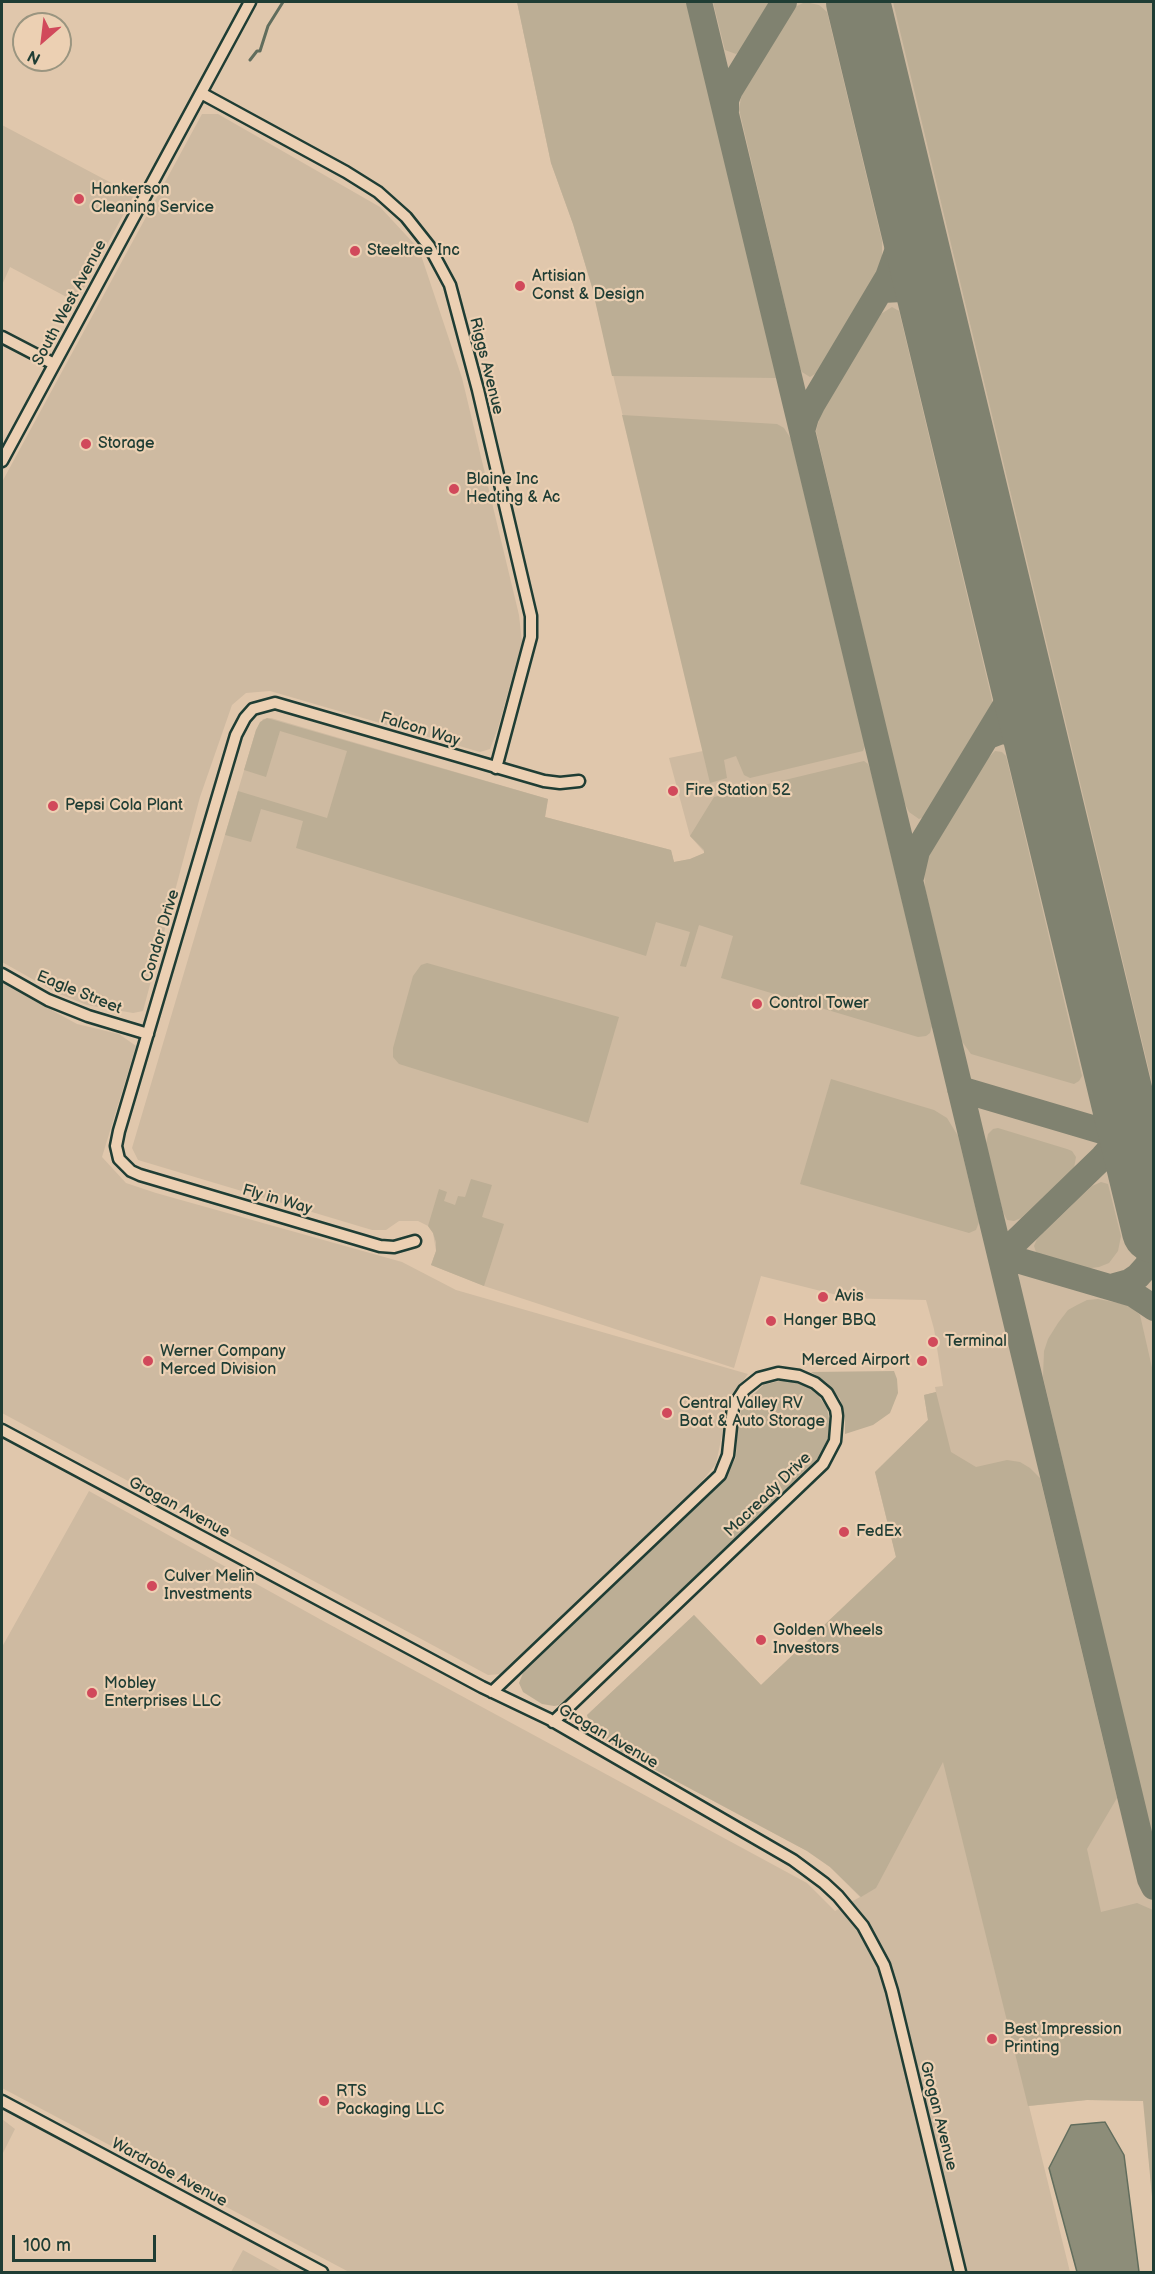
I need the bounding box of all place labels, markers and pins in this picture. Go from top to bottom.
place label: Hankerson Cleaning Service [91,180,214,218]
marker: Hankerson Cleaning Service [72,192,86,206]
place label: Steeltree Inc [367,241,460,261]
marker: Steeltree Inc [348,244,362,258]
place label: Artisian Const & Design [532,267,644,305]
marker: Artisian Const & Design [513,279,527,293]
place label: Storage [98,434,154,454]
marker: Storage [79,437,93,451]
place label: Blaine Inc Heating & Ac [466,470,560,508]
marker: Blaine Inc Heating & Ac [447,482,461,496]
place label: Fire Station 52 [685,781,790,801]
marker: Fire Station 52 [666,784,680,798]
place label: Pepsi Cola Plant [65,796,183,816]
marker: Pepsi Cola Plant [46,799,60,813]
place label: Control Tower [769,994,869,1014]
marker: Control Tower [750,997,764,1011]
place label: Avis [835,1287,864,1307]
marker: Avis [816,1290,830,1304]
place label: Hanger BBQ [783,1311,876,1331]
marker: Hanger BBQ [764,1314,778,1328]
place label: Terminal [945,1332,1007,1352]
marker: Terminal [926,1335,940,1349]
place label: Werner Company Merced Division [160,1342,286,1380]
place label: Merced Airport [801,1351,910,1371]
marker: Werner Company Merced Division [141,1354,155,1368]
marker: Merced Airport [915,1354,929,1368]
place label: Central Valley RV Boat & Auto Storage [679,1394,825,1432]
marker: Central Valley RV Boat & Auto Storage [660,1406,674,1420]
place label: FedEx [856,1522,902,1542]
marker: FedEx [837,1525,851,1539]
place label: Culver Melin Investments [164,1567,255,1605]
marker: Culver Melin Investments [145,1579,159,1593]
place label: Golden Wheels Investors [773,1621,883,1659]
marker: Golden Wheels Investors [754,1633,768,1647]
place label: Mobley Enterprises LLC [104,1674,221,1712]
marker: Mobley Enterprises LLC [85,1686,99,1700]
place label: Best Impression Printing [1004,2020,1122,2058]
marker: Best Impression Printing [985,2032,999,2046]
place label: RTS Packaging LLC [336,2082,444,2120]
marker: RTS Packaging LLC [317,2094,331,2108]

